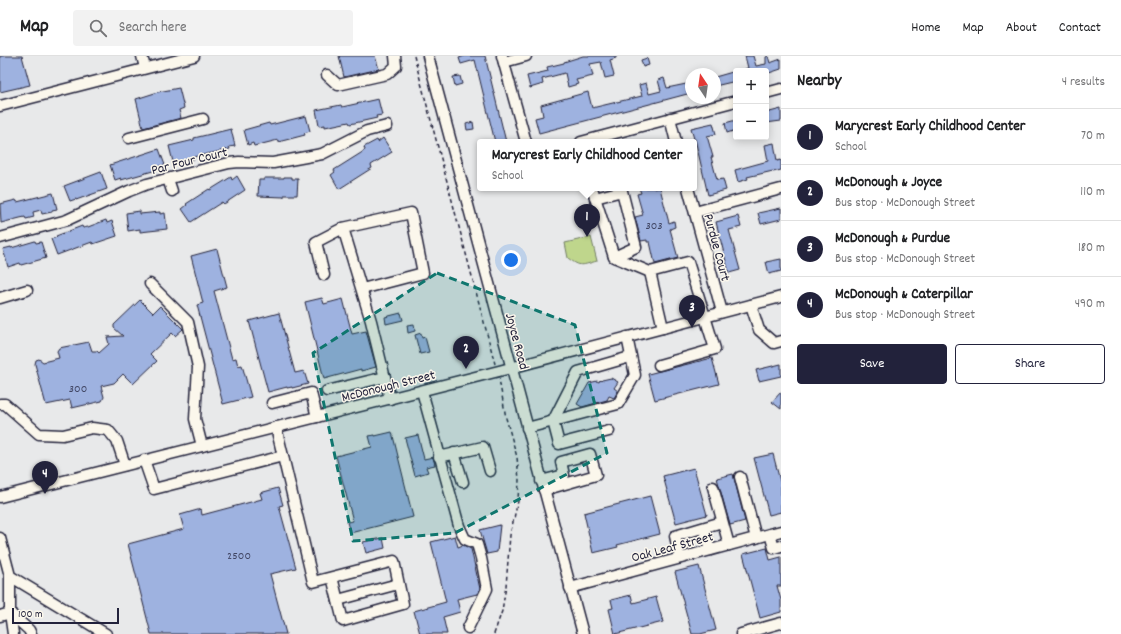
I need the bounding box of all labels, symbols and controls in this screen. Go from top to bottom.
search box [73,10,353,46]
text: Map [20,14,49,41]
icon: search [87,17,109,39]
text: Search here [119,17,187,39]
text: Home [911,18,940,38]
text: Map [962,18,984,38]
text: About [1006,18,1037,38]
text: Contact [1059,18,1101,38]
north arrow [685,68,721,104]
map controls [733,68,769,140]
button: + [733,68,769,104]
text: Nearby [797,70,841,94]
text: 4 results [1062,73,1105,92]
button: − [733,104,769,140]
text: Marycrest Early Childhood Center [835,116,1025,138]
text: 1 [809,127,811,146]
text: 70 m [1081,127,1105,146]
text: School [835,138,867,157]
popup [477,139,697,191]
street label: Par Four Court [149,143,230,181]
text: Marycrest Early Childhood Center [492,145,682,167]
text: School [492,167,523,186]
text: McDonough & Joyce [835,172,942,194]
text: 2 [807,183,813,202]
text: 110 m [1080,183,1105,202]
text: Bus stop · McDonough Street [835,194,975,213]
pin: 1 [574,204,600,237]
street label: Purdue Court [697,212,735,283]
house number: 303 [645,218,663,235]
text: McDonough & Purdue [835,228,950,250]
text: 3 [807,239,813,258]
text: 180 m [1078,239,1105,258]
your location [501,250,521,270]
text: Bus stop · McDonough Street [835,250,975,269]
text: McDonough & Caterpillar [835,284,973,306]
pin: 3 [679,295,705,328]
text: 4 [807,295,813,314]
text: 490 m [1075,295,1105,314]
text: Bus stop · McDonough Street [835,306,975,325]
street label: Joyce Road [499,311,533,372]
pin: 2 [453,336,479,369]
button: Save [797,344,947,384]
button: Share [955,344,1105,384]
street label: McDonough Street [340,366,437,408]
house number: 300 [69,381,87,398]
pin: 4 [32,461,58,494]
street label: Oak Leaf Street [629,527,716,568]
house number: 2500 [227,548,251,565]
scale bar [12,606,119,625]
text: 100 m [18,607,42,623]

